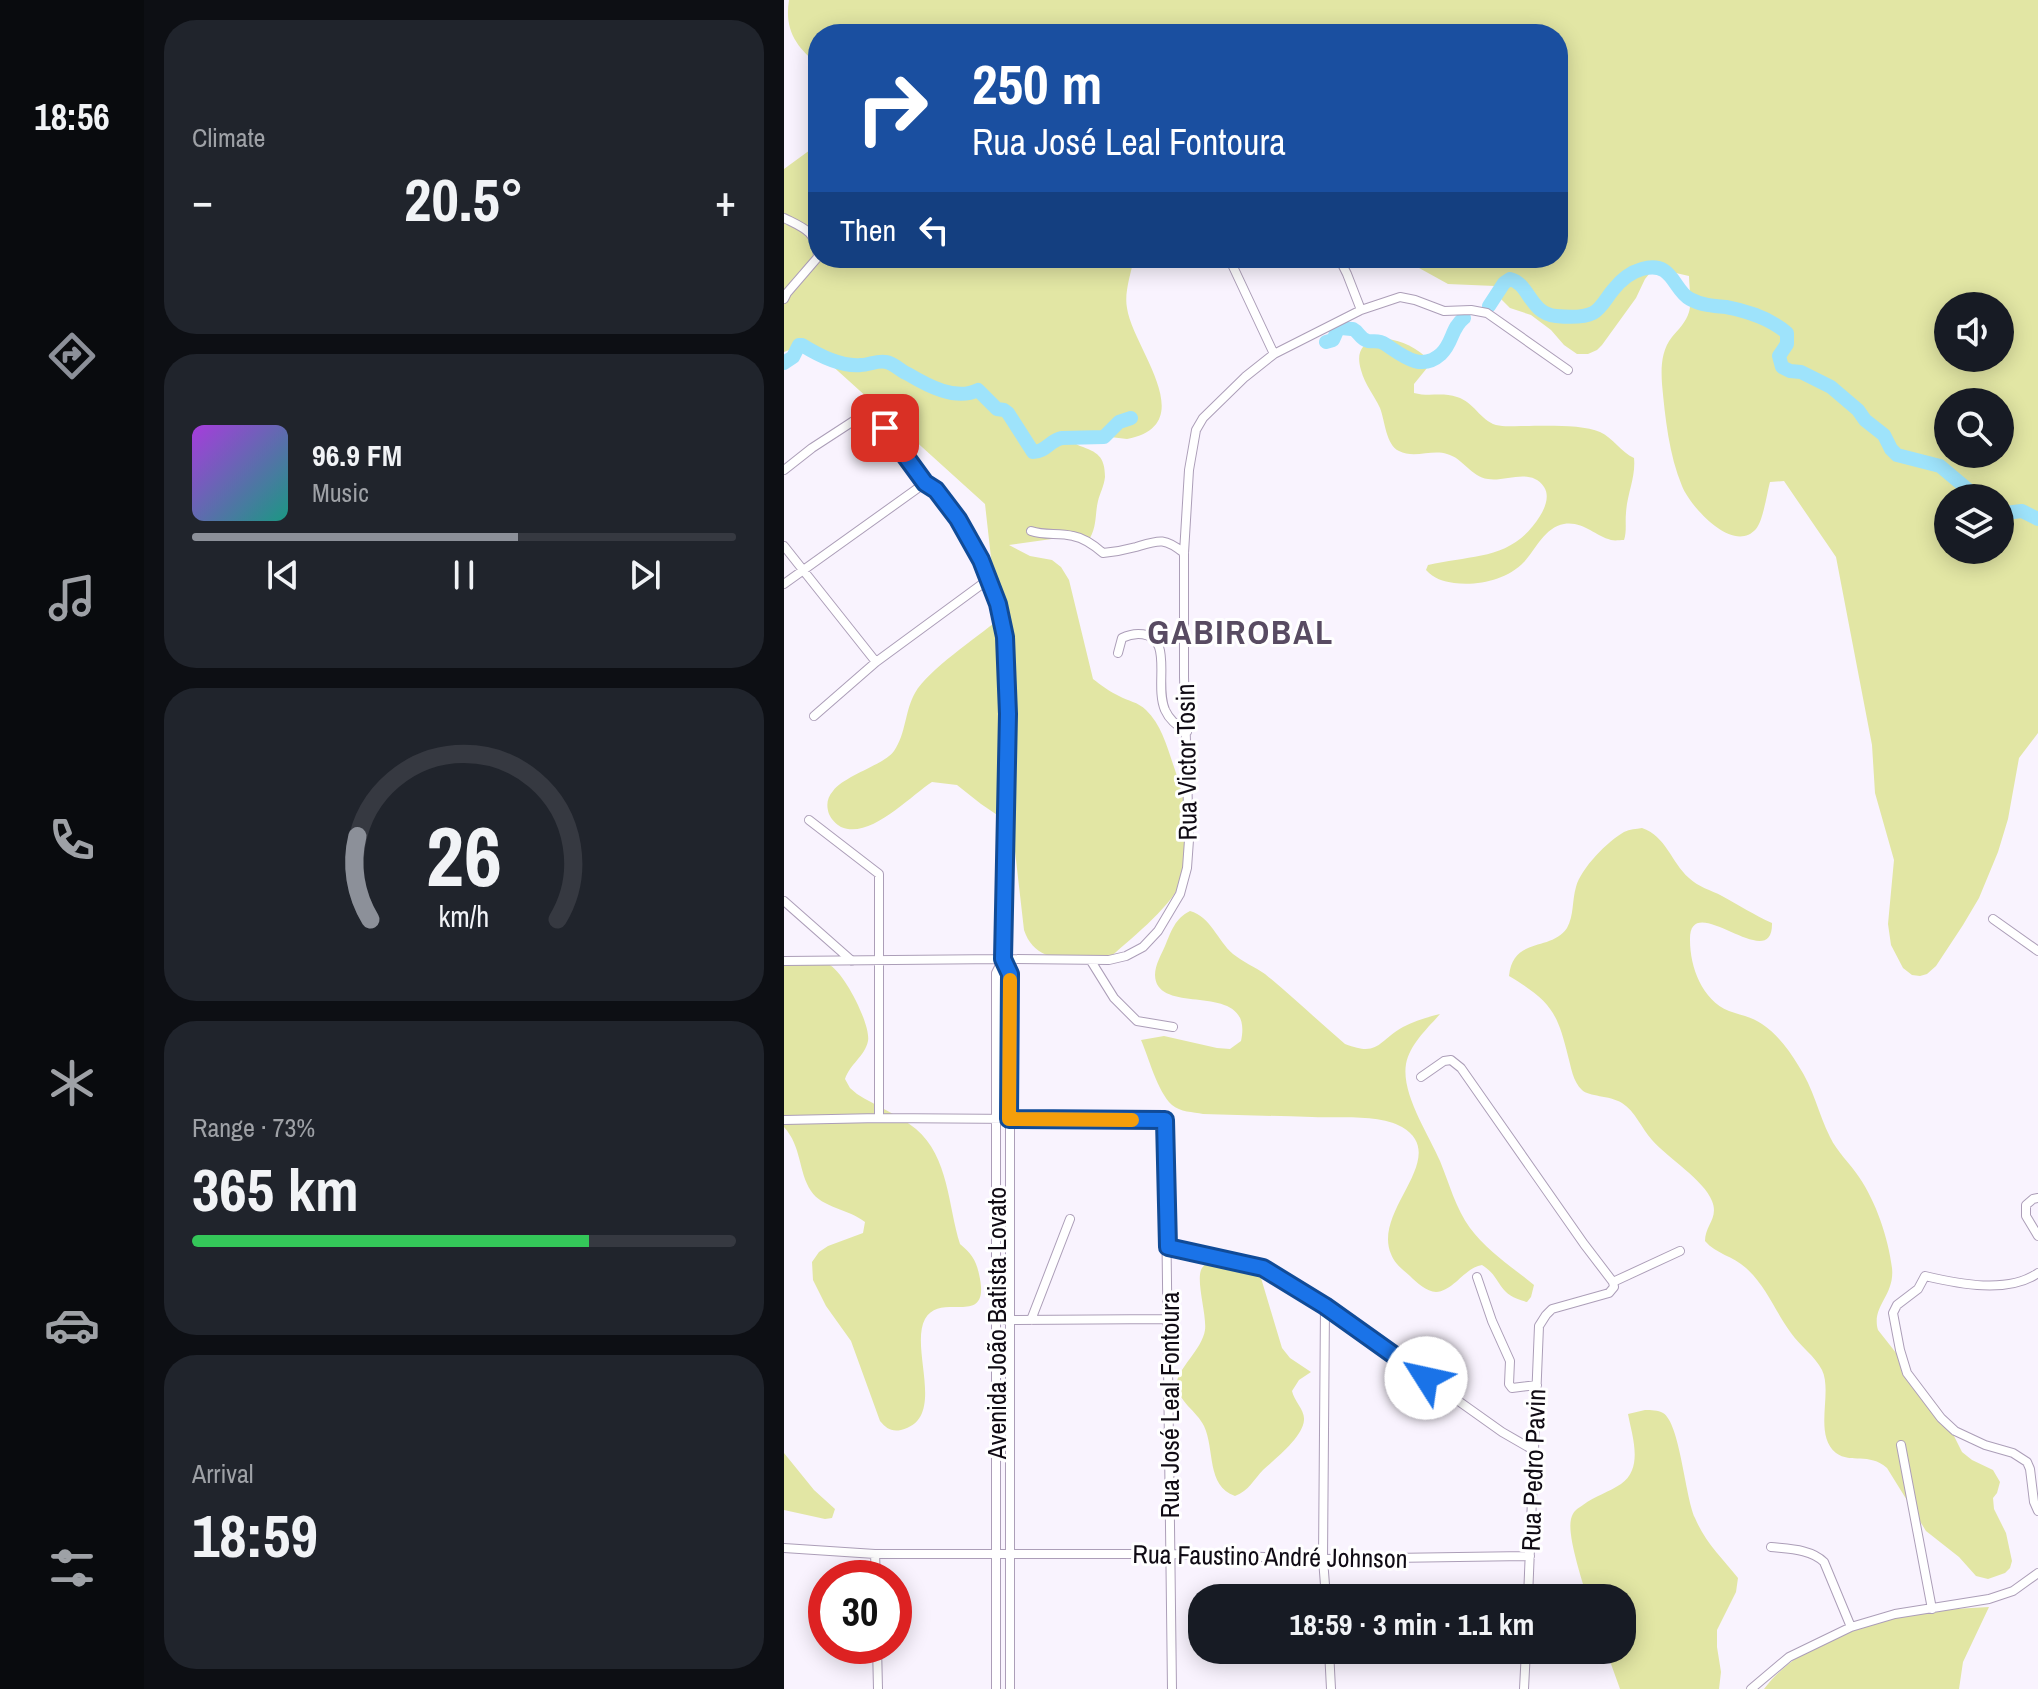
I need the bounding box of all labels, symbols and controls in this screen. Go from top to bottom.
text: 250 m [972,46,1102,121]
icon: right [840,56,944,160]
text: 18:56 [34,93,110,141]
text: Rua José Leal Fontoura [972,118,1286,166]
text: Climate [192,120,265,155]
text: 20.5° [404,159,524,240]
text: − [192,170,213,230]
text: + [715,170,736,230]
icon: left [912,208,956,252]
text: Then [840,210,896,250]
map controls [1934,292,2014,564]
button: sound [1934,292,2014,372]
icon: directions [44,328,100,384]
button: search [1934,388,2014,468]
pin [851,394,919,462]
icon: arrive [863,406,907,450]
text: 96.9 FM [312,435,402,475]
text: Music [312,475,369,510]
button: layers [1934,484,2014,564]
icon: previous [261,553,305,597]
icon: pause [442,553,486,597]
icon: next [623,553,667,597]
icon: music [44,570,100,626]
district label: GABIROBAL [1148,609,1334,655]
street label: Rua Victor Tosin [1167,683,1205,841]
text: 26 [426,800,502,912]
icon: phone [44,812,100,868]
text: km/h [439,898,489,937]
icon: climate [44,1055,100,1111]
text: Range · 73% [192,1110,315,1145]
text: 365 km [192,1149,359,1230]
street label: Avenida João Batista Lovato [979,1187,1014,1460]
street label: Rua José Leal Fontoura [1152,1292,1187,1518]
icon: car [44,1297,100,1353]
position arrow [1384,1336,1468,1420]
street label: Rua Pedro Pavin [1513,1388,1553,1552]
text: Arrival [192,1456,254,1491]
text: 18:59 [192,1495,318,1576]
street label: Rua Faustino André Johnson [1132,1536,1408,1576]
icon: filters [44,1540,100,1596]
speed limit sign: 30 [808,1560,912,1664]
text: 18:59 · 3 min · 1.1 km [1290,1604,1534,1644]

